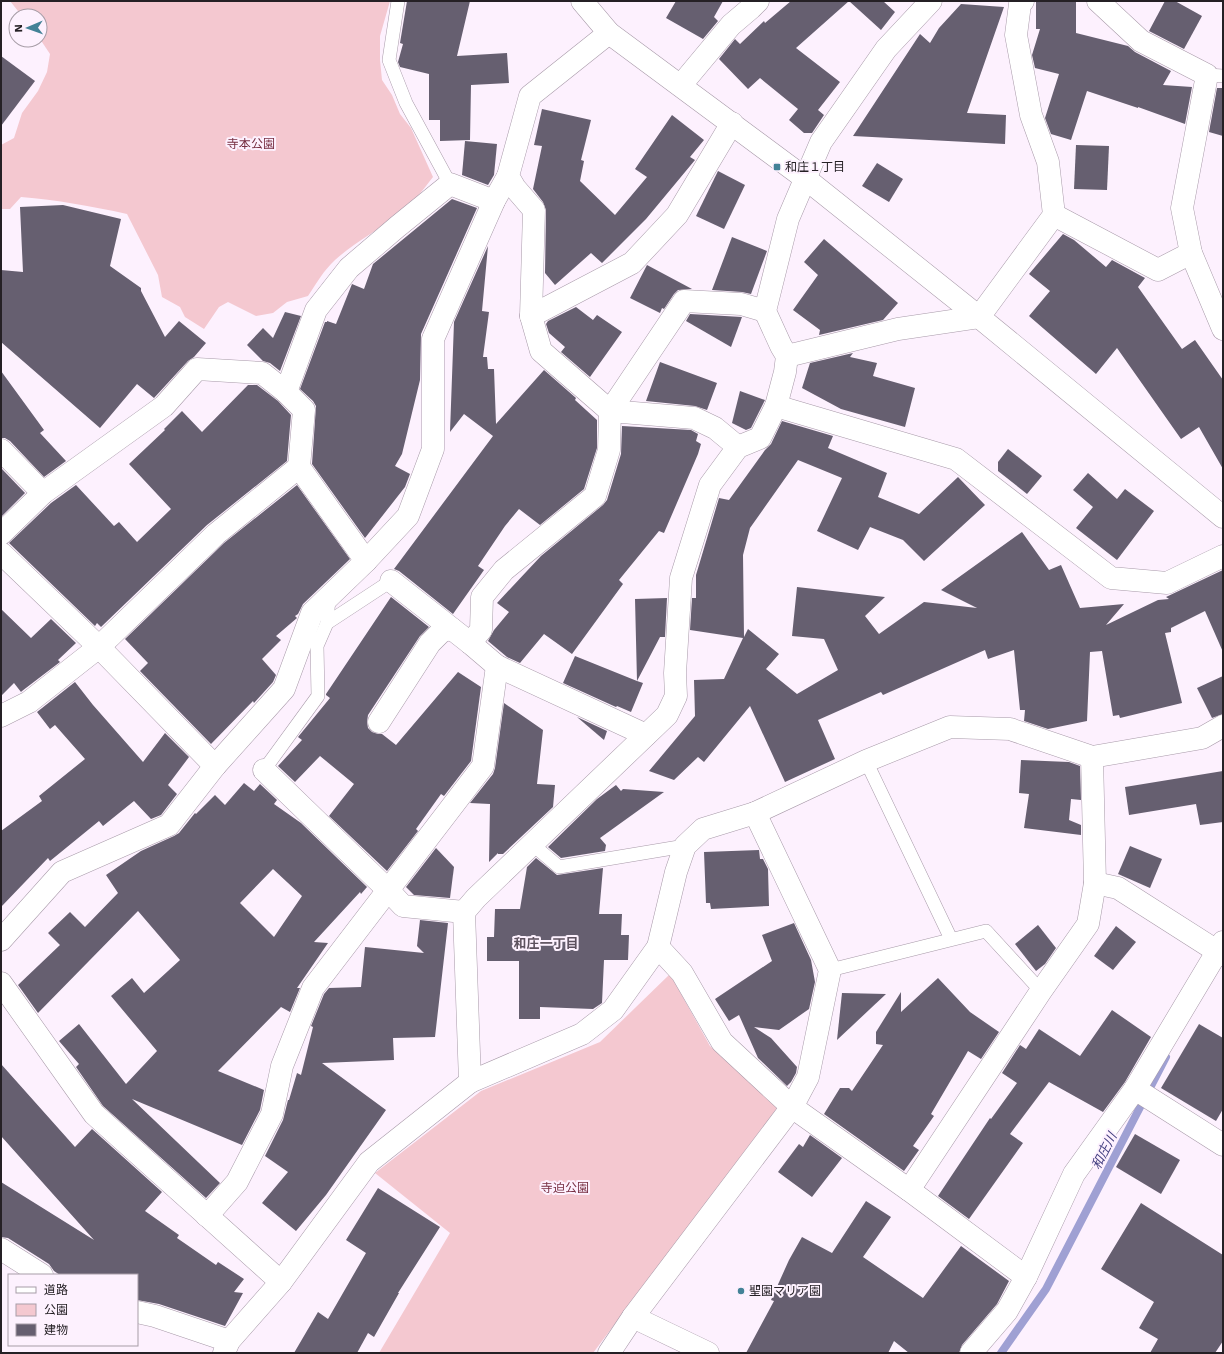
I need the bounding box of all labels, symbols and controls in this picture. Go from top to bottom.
north arrow [8,8,48,48]
text: N [12,24,25,33]
park label: 寺本公園 [227,137,275,151]
place label: 和庄１丁目 [785,160,845,174]
marker: 和庄１丁目 [772,162,782,172]
district label: 和庄一丁目 [513,936,579,951]
water label: 和庄川 [1088,1128,1120,1172]
park label: 寺迫公園 [541,1181,589,1195]
legend [8,1274,138,1346]
text: 道路 [44,1283,68,1297]
place label: 聖園マリア園 [749,1284,821,1298]
marker: 聖園マリア園 [736,1286,746,1296]
text: 公園 [44,1303,68,1317]
text: 建物 [44,1323,68,1337]

